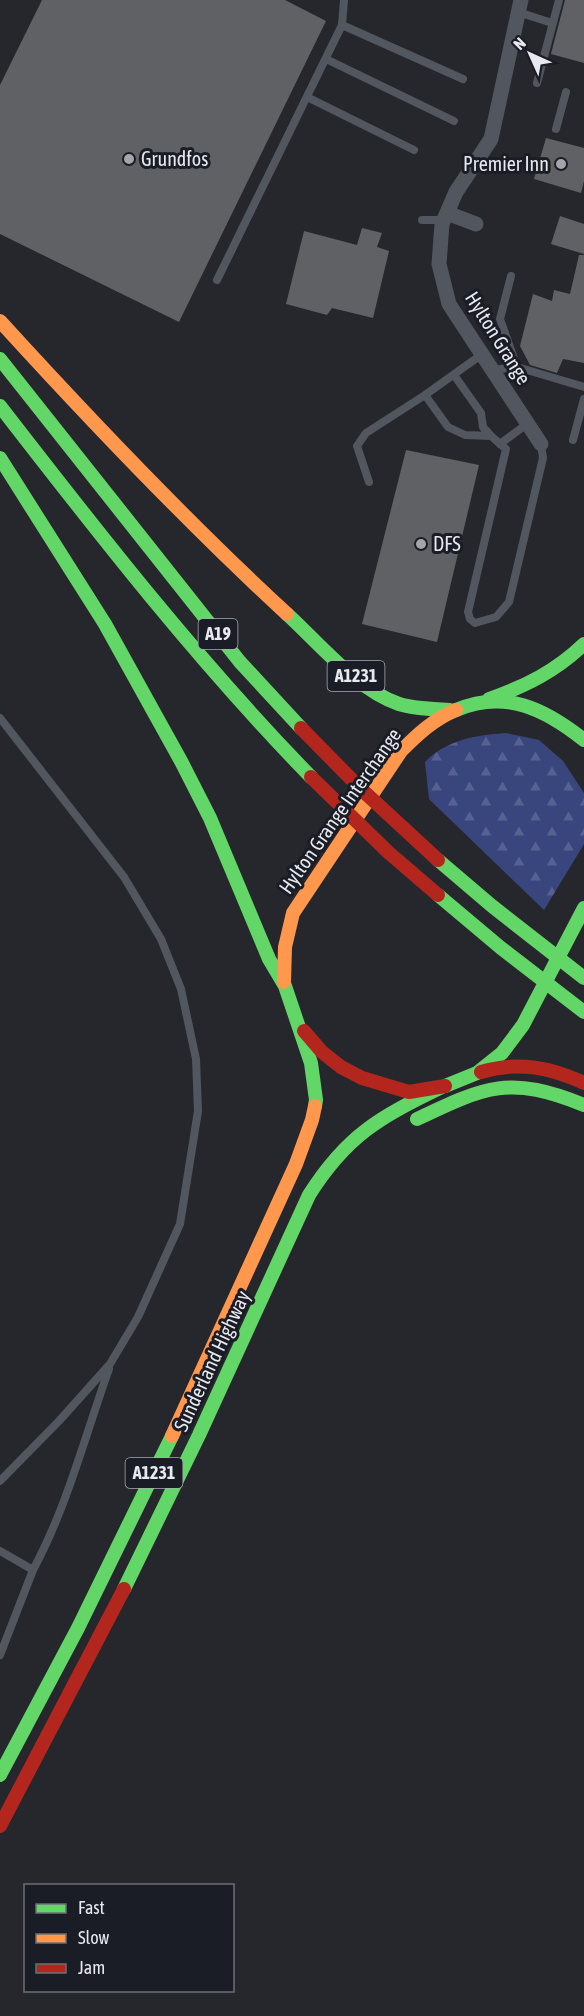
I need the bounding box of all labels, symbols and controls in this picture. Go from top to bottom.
north arrow [500,24,560,84]
text: N [510,34,529,53]
place label: Grundfos [141,147,208,170]
marker: Grundfos [122,152,136,166]
place label: Premier Inn [463,152,549,175]
marker: Premier Inn [554,157,568,171]
street label: Hylton Grange [461,287,536,388]
place label: DFS [433,532,461,555]
marker: DFS [414,537,428,551]
road number: A19 [198,619,238,649]
road number: A1231 [328,661,385,691]
street label: Hylton Grange Interchange [274,724,405,898]
street label: Sunderland Highway [169,1287,254,1435]
road number: A1231 [126,1458,182,1488]
legend [24,1884,234,1992]
text: Fast [78,1897,105,1918]
text: Slow [78,1927,109,1948]
text: Jam [78,1957,105,1978]

